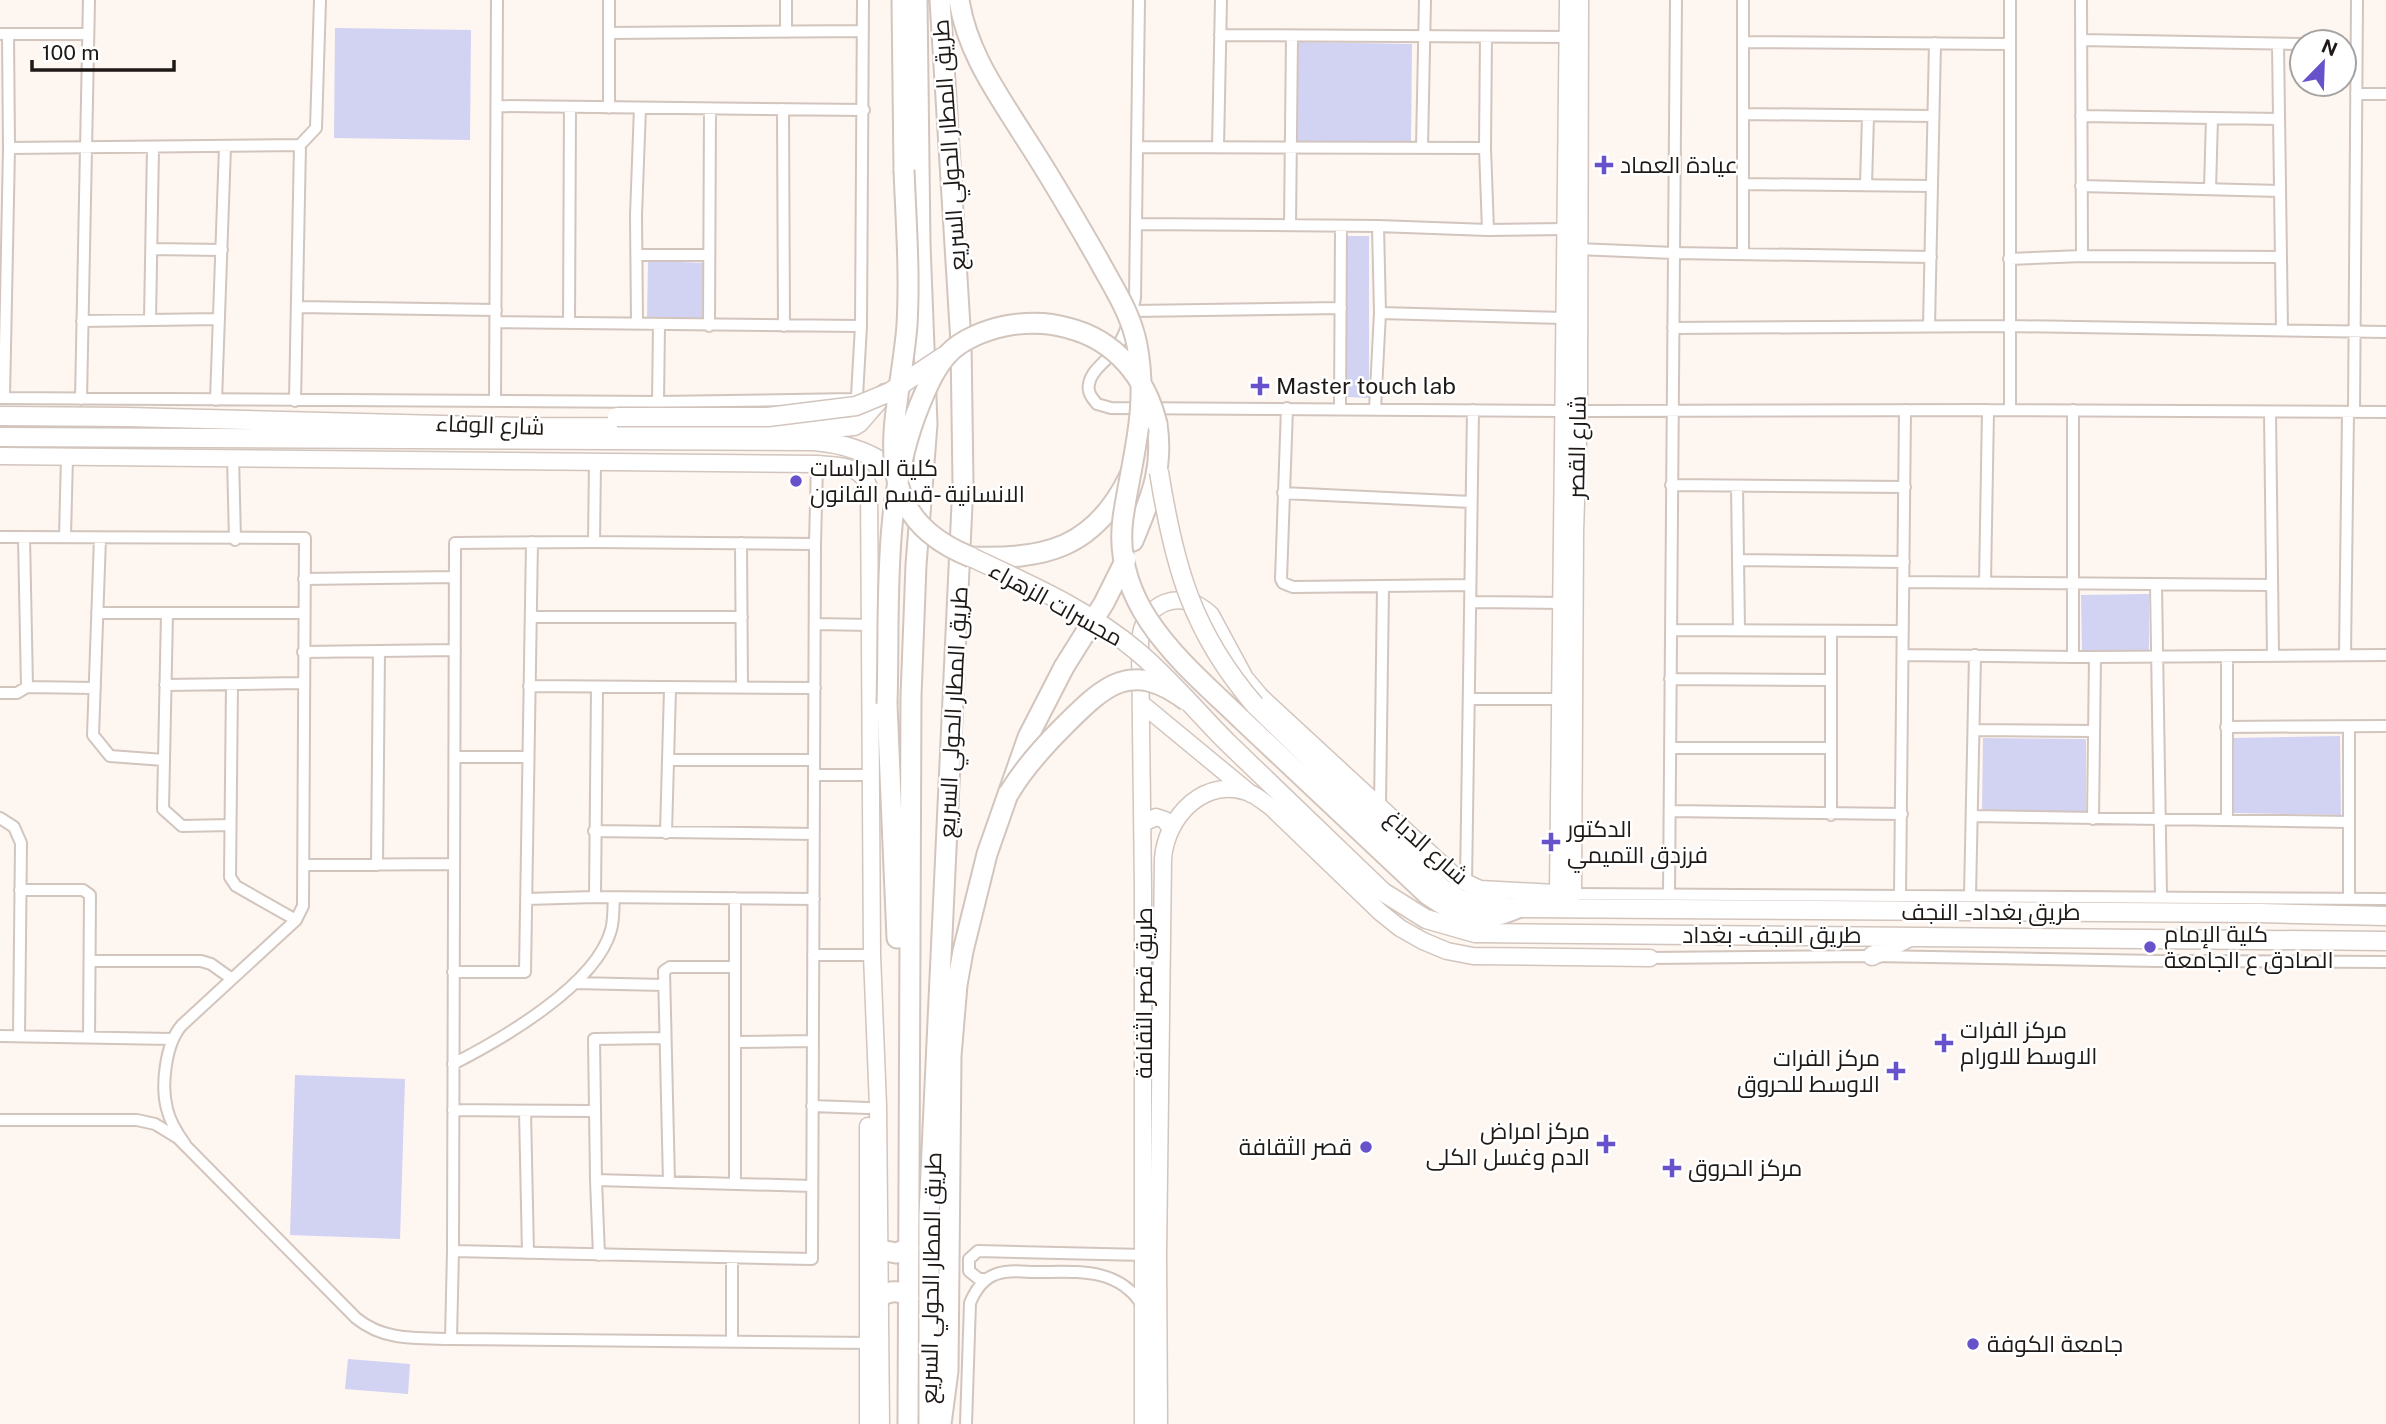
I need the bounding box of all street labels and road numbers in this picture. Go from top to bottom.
street label: طريق المطار الحولي السريع [926,18,976,272]
street label: شارع القصر [1562,395,1594,501]
street label: شارع الوفاء [435,409,545,443]
street label: مجسرات الزهراء [985,556,1128,651]
street label: طريق المطار الحولي السريع [932,586,978,839]
street label: شارع الدباغ [1379,803,1474,892]
street label: طريق بغداد - النجف [1901,898,2081,926]
street label: طريق قصر الثقافة [1130,907,1158,1079]
street label: طريق النجف - بغداد [1682,921,1862,949]
street label: طريق المطار الحولي السريع [915,1152,951,1404]

